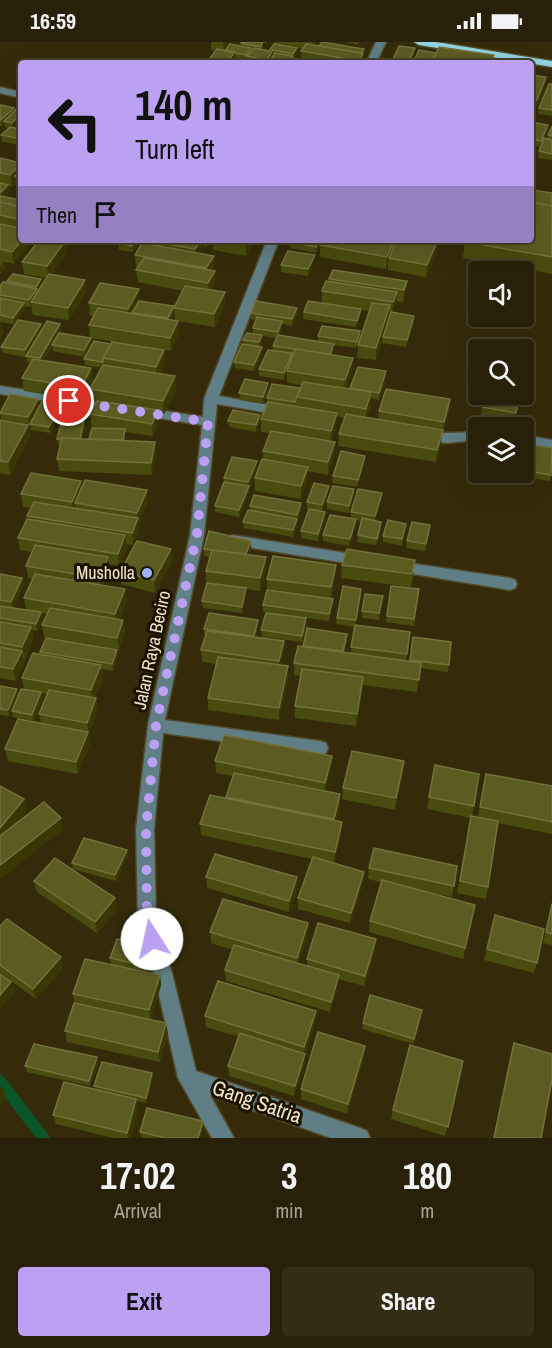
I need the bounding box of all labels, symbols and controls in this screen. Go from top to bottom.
text: 16:59 [30,6,76,36]
text: 140 m [135,77,233,133]
icon: left [36,84,114,162]
text: Turn left [135,131,214,167]
icon: arrive [89,198,122,231]
text: Then [36,200,77,230]
map controls [468,261,534,483]
button: sound [468,261,534,327]
button: search [468,339,534,405]
pin [43,375,94,426]
icon: arrive [52,384,85,417]
button: layers [468,417,534,483]
place label: Musholla [76,560,135,585]
marker: Musholla [140,566,154,580]
street label: Jalan Raya Beciro [127,588,176,711]
position arrow [120,907,184,971]
street label: Gang Satria [209,1073,306,1130]
text: 17:02 [100,1152,175,1200]
text: 3 [281,1152,297,1200]
text: 180 [403,1152,452,1200]
text: Arrival [114,1197,161,1224]
text: min [275,1197,303,1224]
text: m [421,1197,434,1224]
button: Exit [18,1267,270,1336]
button: Share [282,1267,534,1336]

